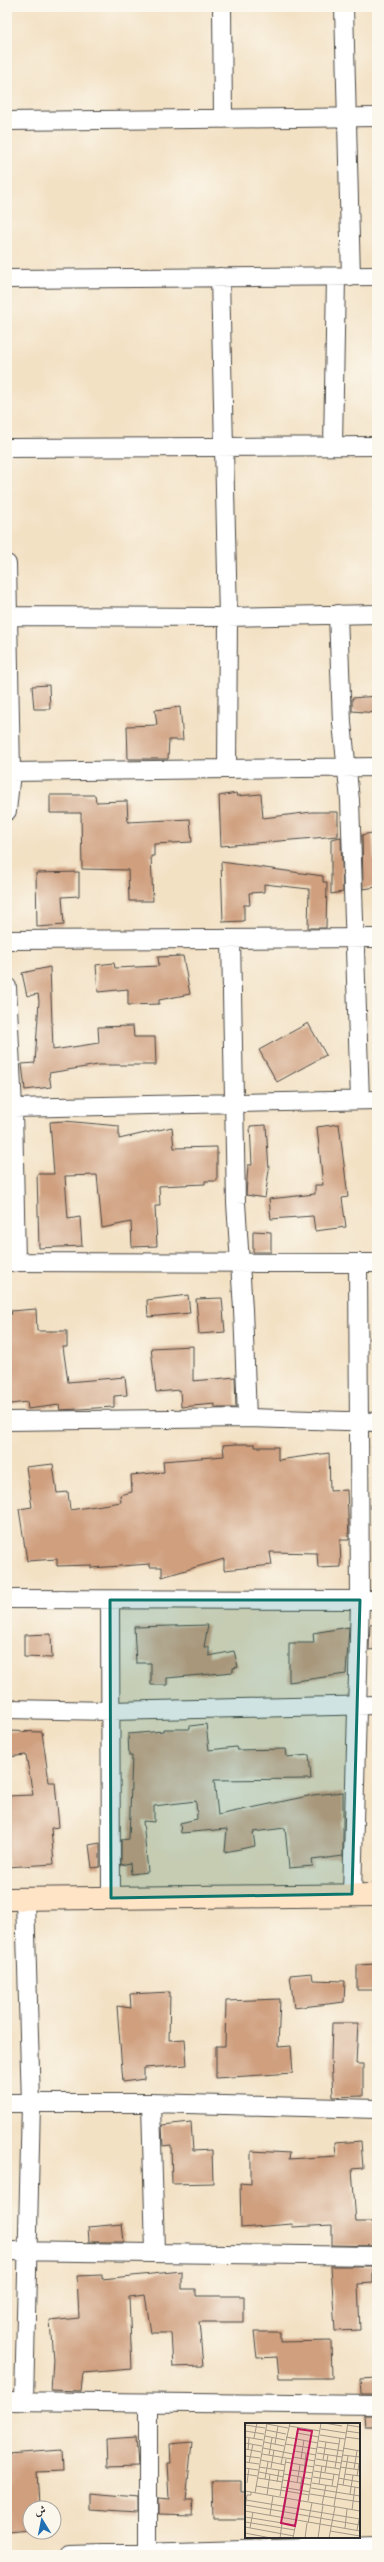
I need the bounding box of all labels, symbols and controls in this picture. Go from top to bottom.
inset map [245,2423,360,2538]
north arrow [22,2500,62,2540]
text: ش [34,2502,47,2518]

